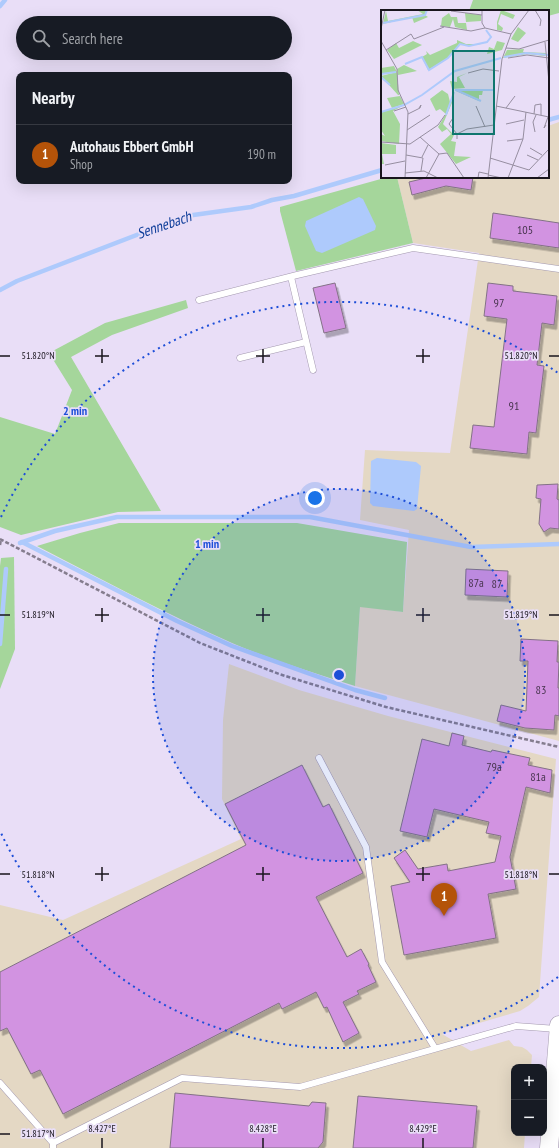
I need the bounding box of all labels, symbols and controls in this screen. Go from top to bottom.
inset map [381,10,549,178]
search box [16,16,292,60]
icon: search [30,27,52,49]
text: Search here [62,29,123,48]
text: Nearby [32,87,75,109]
text: Autohaus Ebbert GmbH [70,137,194,156]
text: 1 [42,146,48,163]
text: 190 m [247,146,276,163]
text: Shop [70,156,93,173]
water label: Sennebach [134,206,195,243]
house number: 105 [517,222,533,237]
house number: 97 [494,295,504,310]
text: 51.820°N [21,349,55,362]
text: 51.820°N [504,349,538,362]
house number: 91 [509,398,519,413]
text: 2 min [63,403,87,418]
your location [305,488,325,508]
text: 1 min [195,536,219,551]
house number: 87a [468,575,484,590]
house number: 87 [492,576,502,591]
text: 51.819°N [21,608,55,621]
text: 51.819°N [504,608,538,621]
centre of rings [332,668,346,682]
house number: 83 [536,682,546,697]
house number: 79a [486,759,502,774]
house number: 81a [530,769,546,784]
text: 51.818°N [21,868,55,881]
text: 51.818°N [504,868,538,881]
pin: 1 [431,883,457,916]
map controls [511,1064,547,1136]
button: + [511,1064,547,1100]
button: − [511,1100,547,1136]
text: 8.427°E [88,1122,116,1135]
text: 8.428°E [249,1122,277,1135]
text: 8.429°E [409,1122,437,1135]
text: 51.817°N [21,1127,55,1140]

